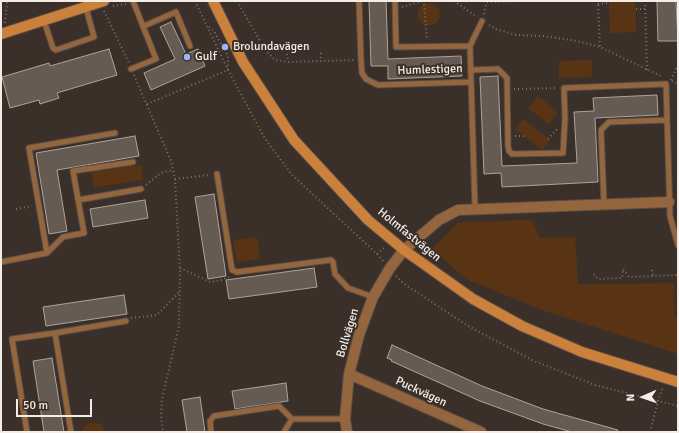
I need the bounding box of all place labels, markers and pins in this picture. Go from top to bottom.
place label: Brolundavägen [233,40,310,54]
marker: Brolundavägen [220,42,230,52]
place label: Gulf [195,50,217,64]
marker: Gulf [182,52,192,62]

